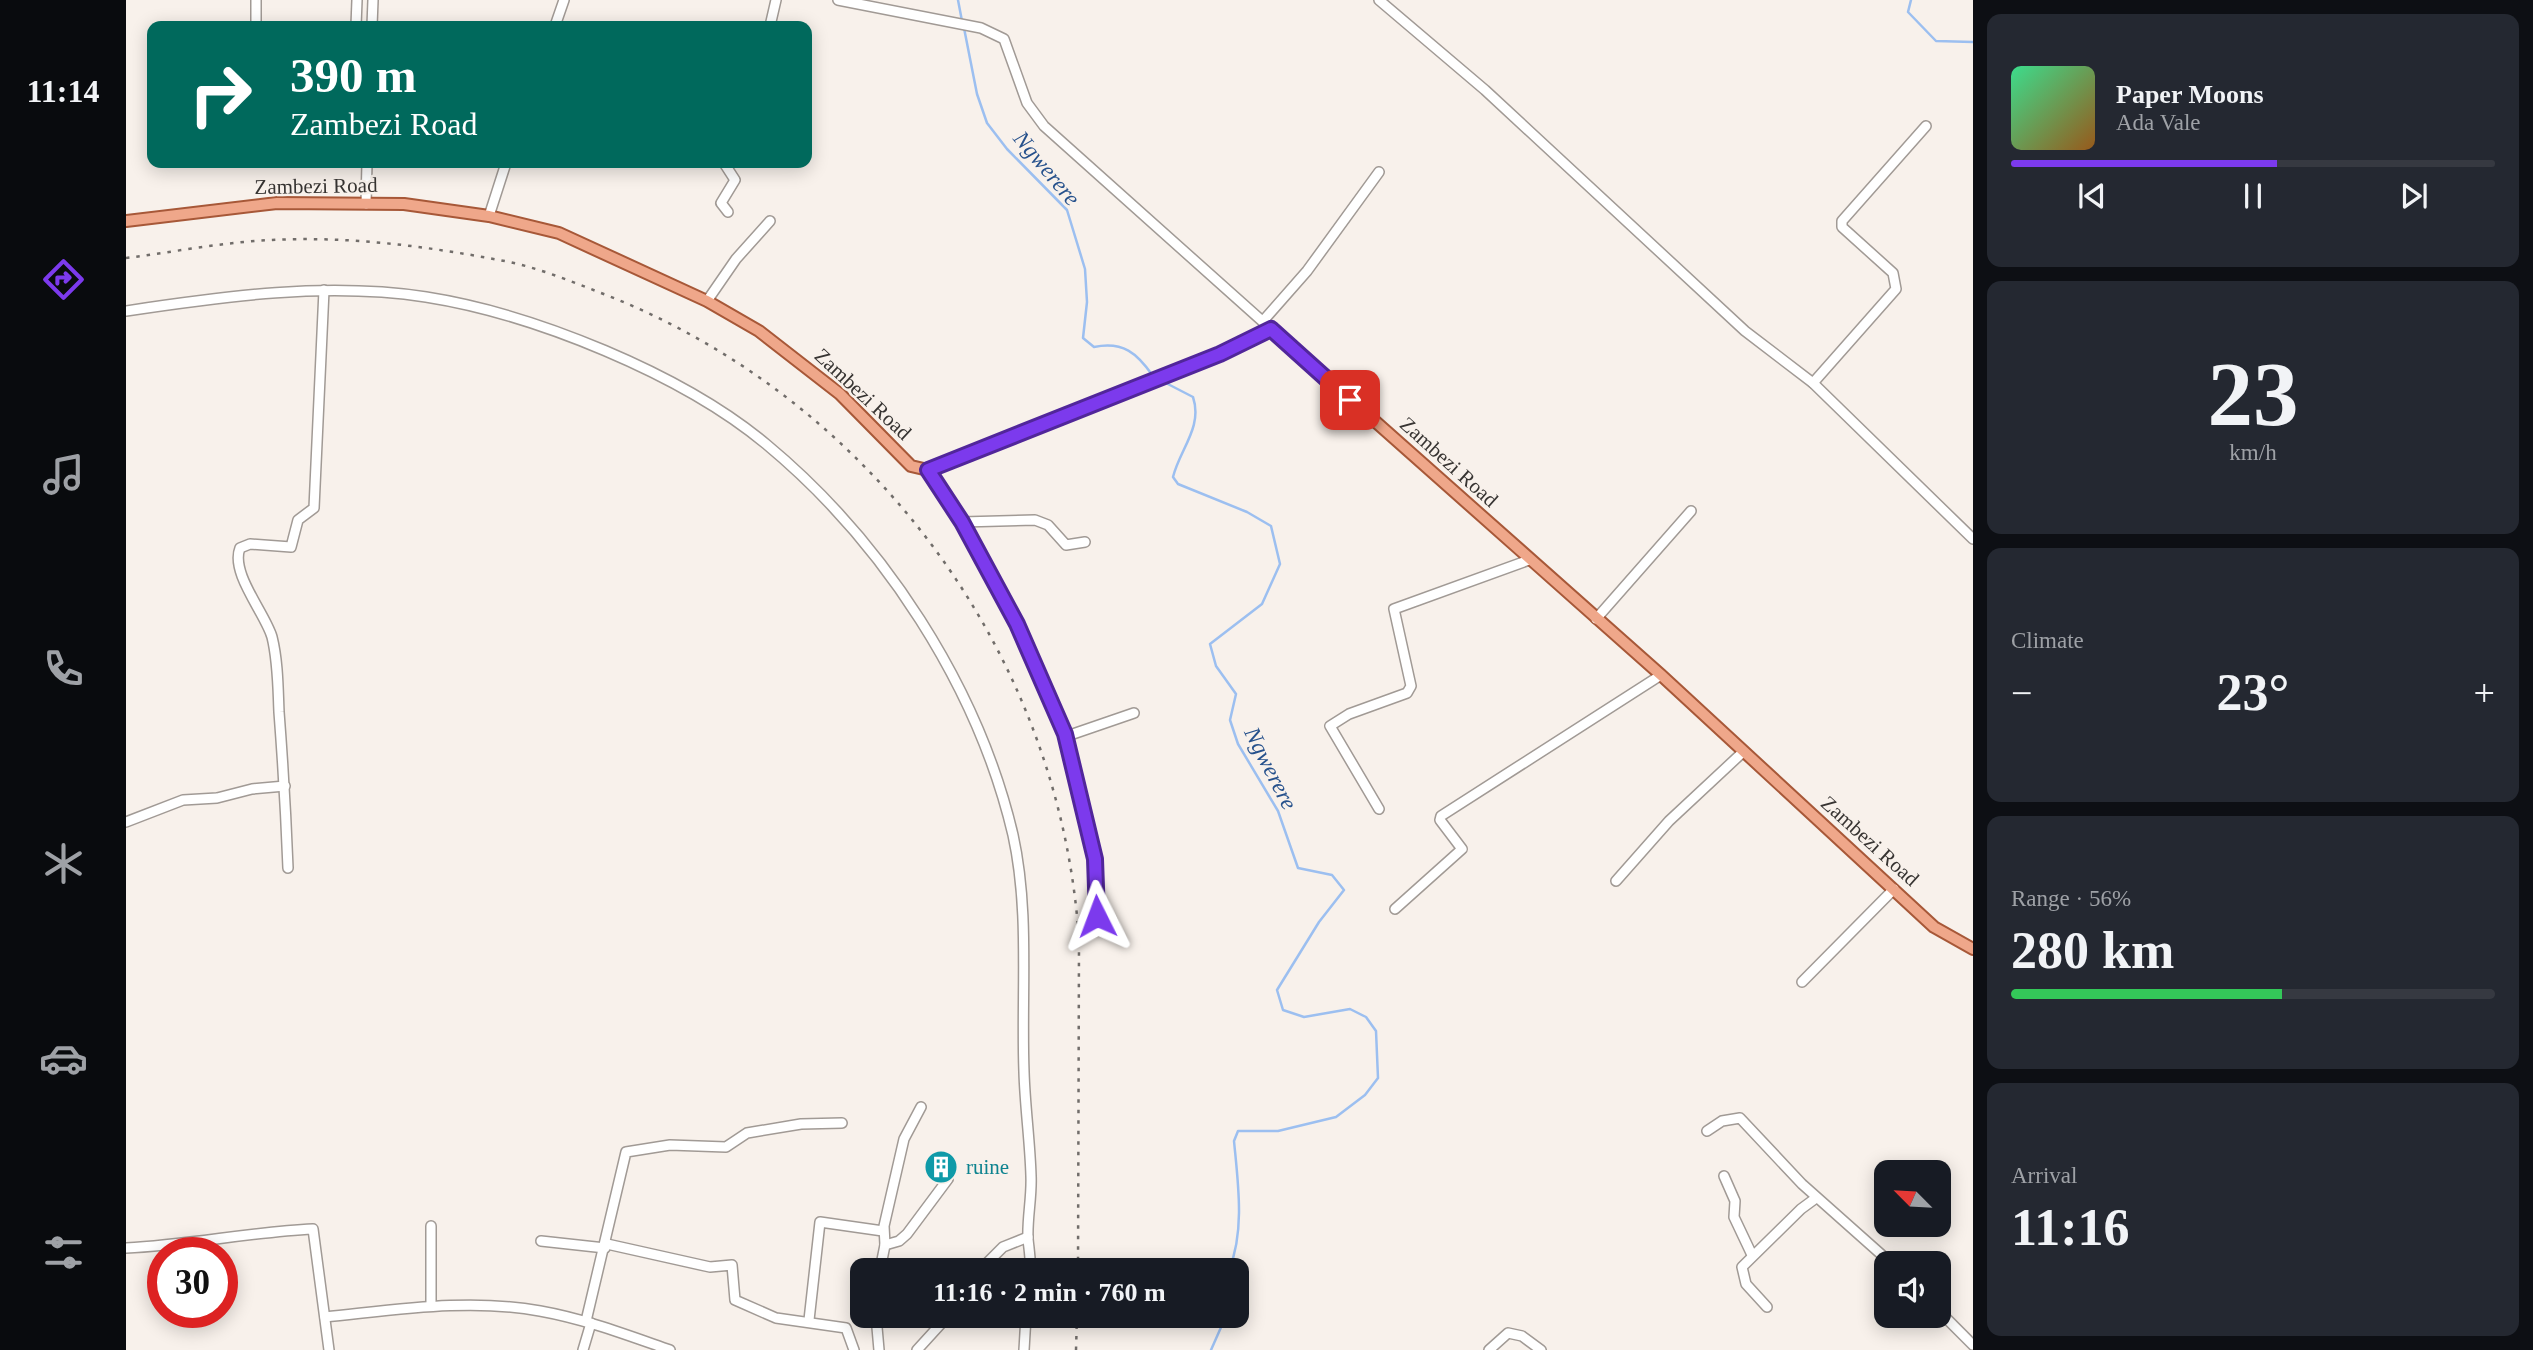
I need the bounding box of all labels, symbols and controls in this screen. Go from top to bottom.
text: 390 m [290,48,417,103]
icon: right [175,49,266,140]
text: 11:14 [27,73,99,109]
text: Paper Moons [2116,80,2264,109]
text: Zambezi Road [290,106,477,142]
text: Ada Vale [2116,110,2201,135]
water label: Ngwerere [1008,125,1085,210]
street label: Zambezi Road [254,173,378,199]
icon: previous [2073,177,2111,215]
icon: pause [2234,177,2272,215]
icon: next [2395,177,2433,215]
icon: directions [39,255,88,304]
street label: Zambezi Road [810,343,917,445]
text: 23 [2208,344,2299,445]
pin [1320,370,1380,430]
icon: arrive [1331,381,1369,419]
street label: Zambezi Road [1395,412,1503,512]
text: km/h [2229,440,2277,465]
icon: music [39,450,88,499]
text: Climate [2011,628,2084,653]
icon: phone [39,644,88,693]
text: 23° [2217,664,2289,721]
text: − [2011,672,2032,714]
text: + [2474,672,2495,714]
water label: Ngwerere [1239,722,1302,814]
street label: Zambezi Road [1816,791,1924,891]
icon: climate [39,839,88,888]
position arrow [1060,879,1134,953]
text: Range · 56% [2011,886,2131,911]
text: 280 km [2011,922,2174,979]
icon: car [39,1034,88,1083]
building icon: ruine [922,1148,960,1186]
place label: ruine [966,1155,1009,1179]
north arrow [1874,1160,1951,1237]
map controls [1874,1160,1951,1328]
text: Arrival [2011,1163,2077,1188]
text: 11:16 [2011,1199,2129,1256]
icon: filters [39,1228,88,1277]
speed limit sign: 30 [147,1237,238,1328]
button: sound [1874,1251,1951,1328]
text: 11:16 · 2 min · 760 m [933,1278,1166,1307]

